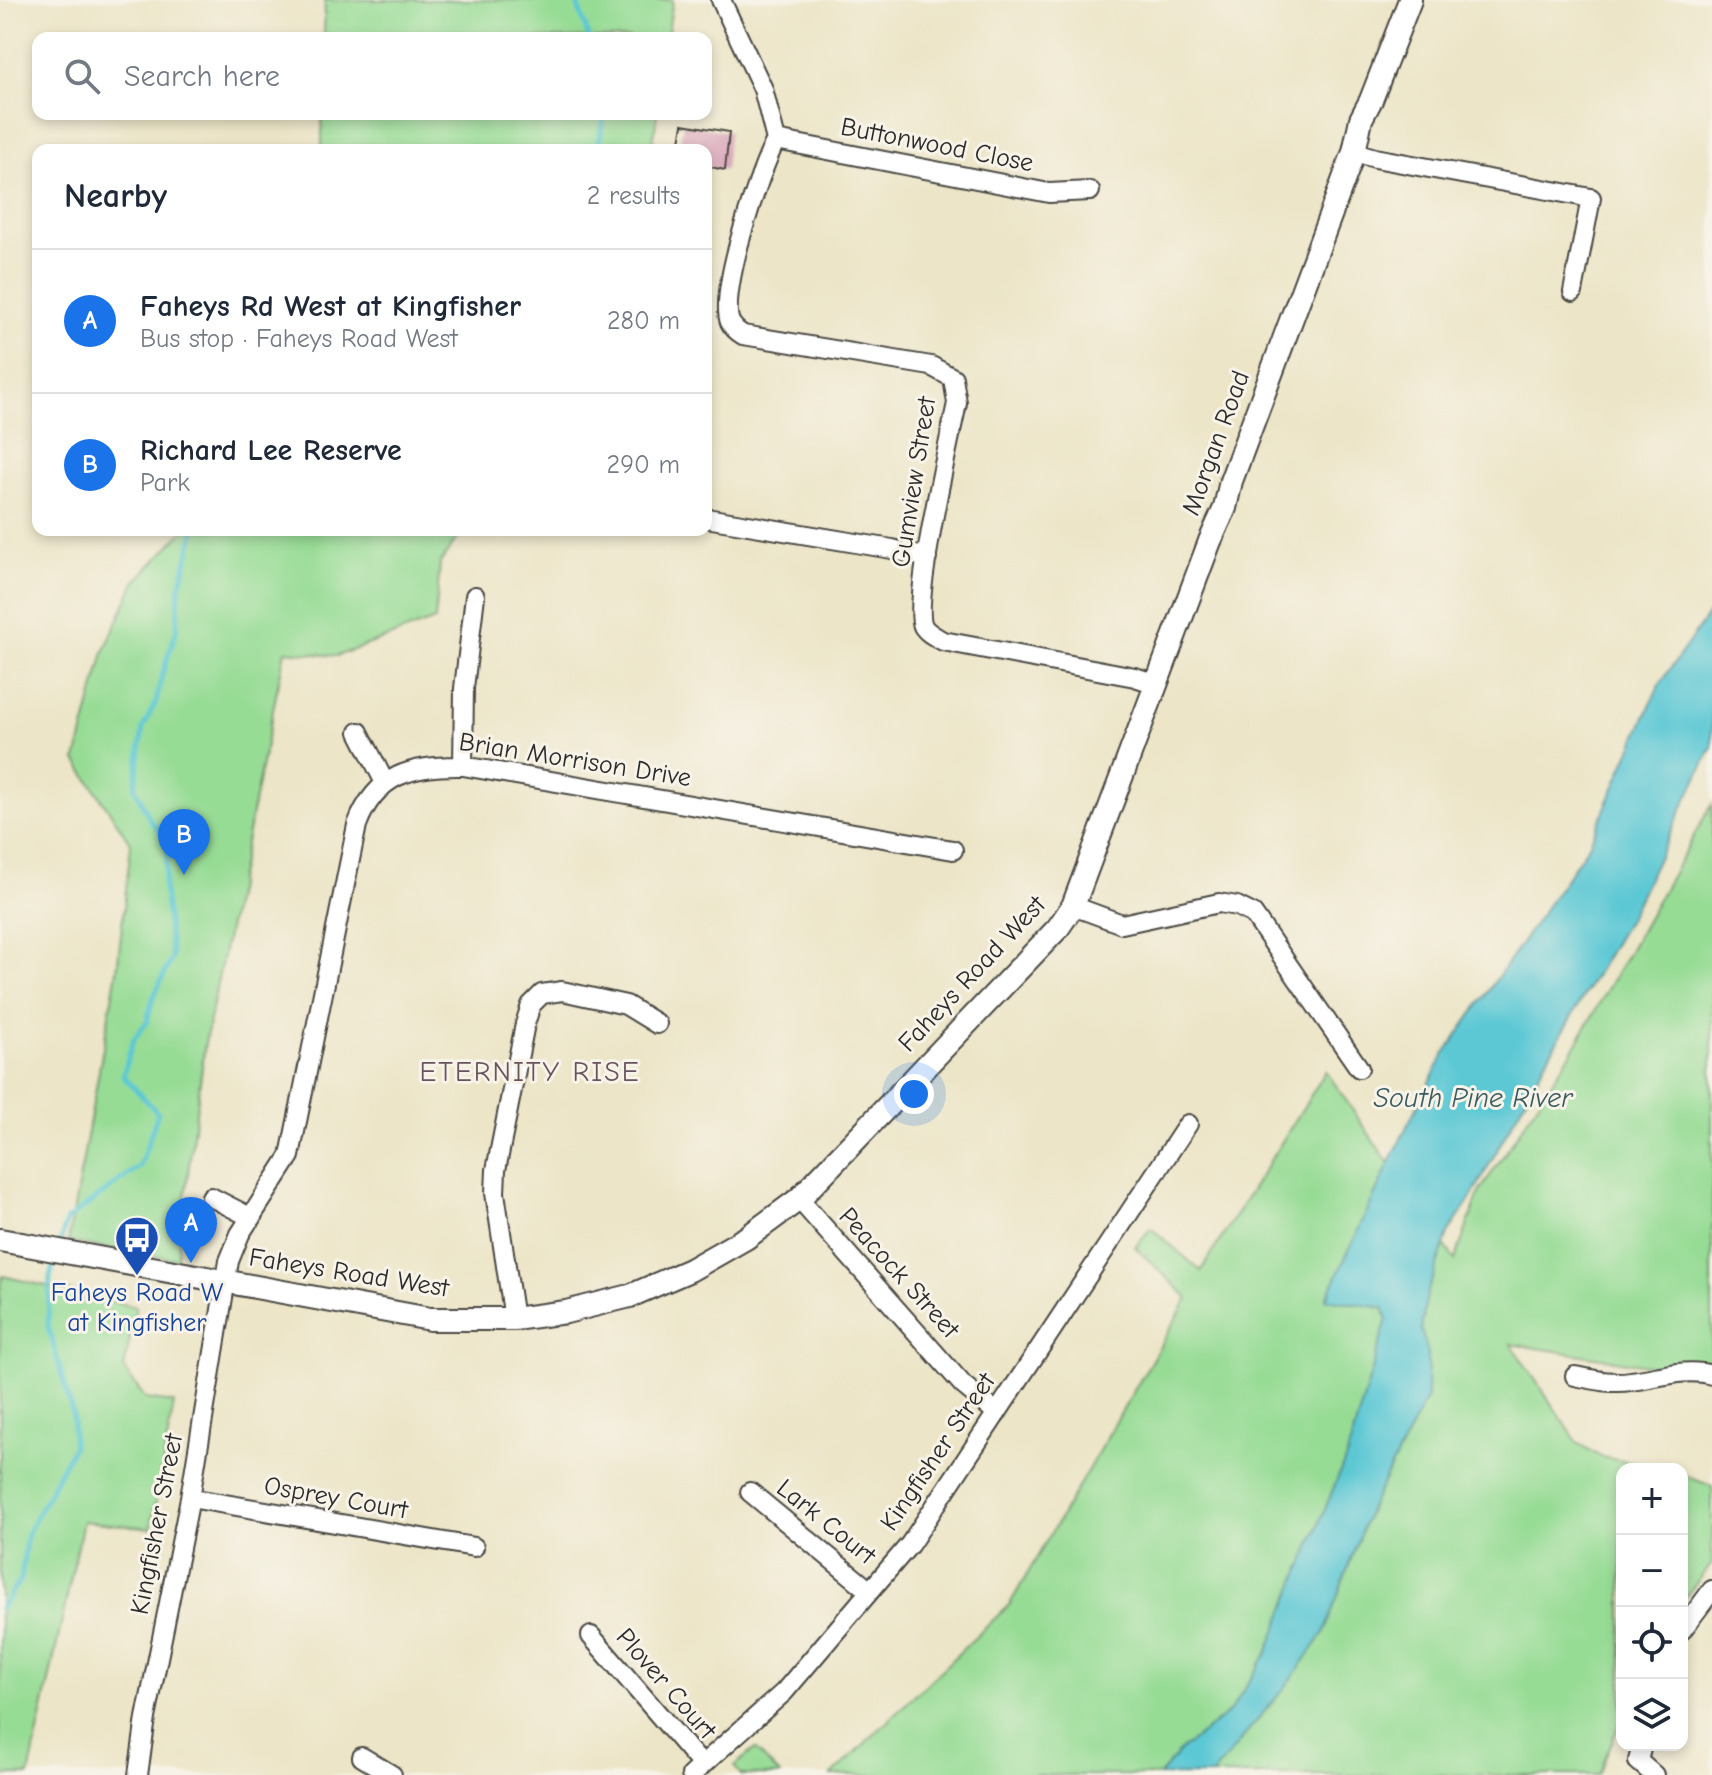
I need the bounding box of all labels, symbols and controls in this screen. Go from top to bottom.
search box [32,32,712,120]
icon: search [60,54,104,98]
text: Search here [124,59,280,94]
street label: Buttonwood Close [838,112,1036,178]
text: Nearby [64,176,167,216]
text: 2 results [587,181,680,211]
text: Faheys Rd West at Kingfisher [140,289,521,324]
text: A [83,306,97,336]
text: 280 m [607,306,680,336]
text: Bus stop · Faheys Road West [140,324,458,354]
street label: Morgan Road [1176,367,1256,519]
street label: Gumview Street [886,393,943,570]
text: Richard Lee Reserve [140,433,402,468]
text: B [82,450,98,480]
text: 290 m [607,450,680,480]
text: Park [140,468,190,498]
street label: Brian Morrison Drive [457,727,693,793]
pin: B [158,809,210,875]
street label: Faheys Road West [892,889,1053,1058]
district label: ETERNITY RISE [419,1056,641,1088]
your location [894,1074,934,1114]
water label: South Pine River [1374,1082,1574,1114]
pin: A [165,1197,217,1263]
street label: Peacock Street [833,1202,966,1346]
bus stop icon: Faheys Road W at Kingfisher [113,1214,161,1277]
street label: Faheys Road West [247,1242,453,1304]
place label: Faheys Road W at Kingfisher [51,1278,224,1338]
street label: Kingfisher Street [874,1366,1003,1537]
street label: Kingfisher Street [125,1429,190,1617]
map controls [1616,1463,1688,1751]
button: + [1616,1463,1688,1535]
street label: Osprey Court [262,1471,412,1526]
street label: Lark Court [771,1473,883,1572]
button: − [1616,1535,1688,1607]
button: locate [1616,1607,1688,1679]
street label: Plover Court [610,1623,723,1747]
button: layers [1616,1679,1688,1751]

